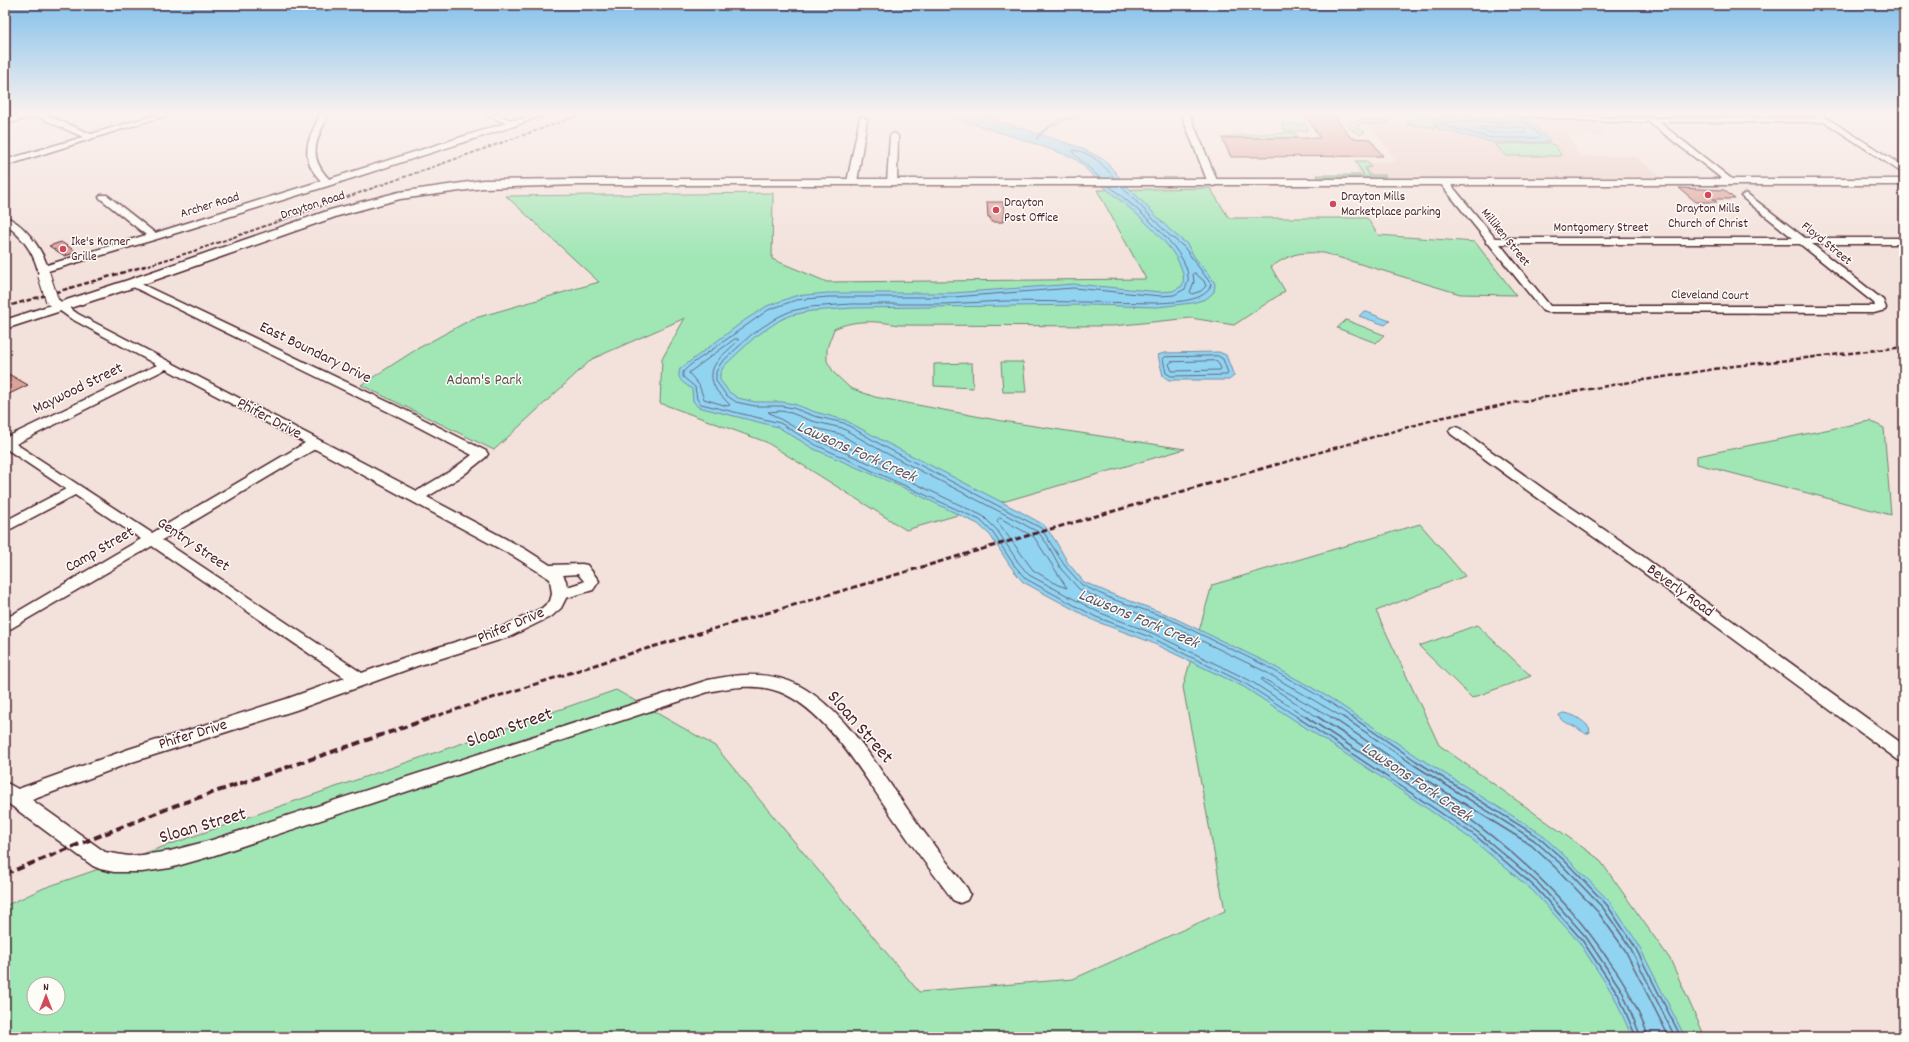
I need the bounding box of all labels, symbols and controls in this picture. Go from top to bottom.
street label: Drayton Road [278,187,348,225]
street label: Archer Road [178,188,242,224]
place label: Drayton Mills Marketplace parking [1341,188,1441,222]
marker: Drayton Mills Church of Christ [1703,190,1713,200]
place label: Drayton Post Office [1004,194,1058,228]
marker: Drayton Mills Marketplace parking [1328,199,1338,209]
place label: Drayton Mills Church of Christ [1668,200,1748,234]
marker: Drayton Post Office [991,205,1001,215]
street label: Milliken Street [1476,205,1535,271]
street label: Floyd Street [1796,218,1856,271]
street label: Montgomery Street [1554,219,1649,238]
place label: Ike's Korner Grille [71,233,130,267]
marker: Ike's Korner Grille [58,244,68,254]
street label: Cleveland Court [1671,286,1749,306]
street label: East Boundary Drive [255,316,375,390]
street label: Maywood Street [29,357,127,421]
park label: Adam's Park [446,369,522,392]
street label: Phifer Drive [232,392,306,446]
water label: Lawsons Fork Creek [792,416,921,491]
street label: Gentry Street [152,512,234,578]
street label: Camp Street [61,521,139,579]
street label: Beverly Road [1642,559,1718,623]
water label: Lawsons Fork Creek [1074,584,1204,657]
street label: Phifer Drive [474,602,548,650]
street label: Sloan Street [819,685,899,771]
street label: Sloan Street [463,702,557,756]
street label: Phifer Drive [156,714,230,756]
water label: Lawsons Fork Creek [1356,737,1478,830]
street label: Sloan Street [156,802,250,852]
north arrow [26,976,66,1016]
text: N [43,980,49,996]

